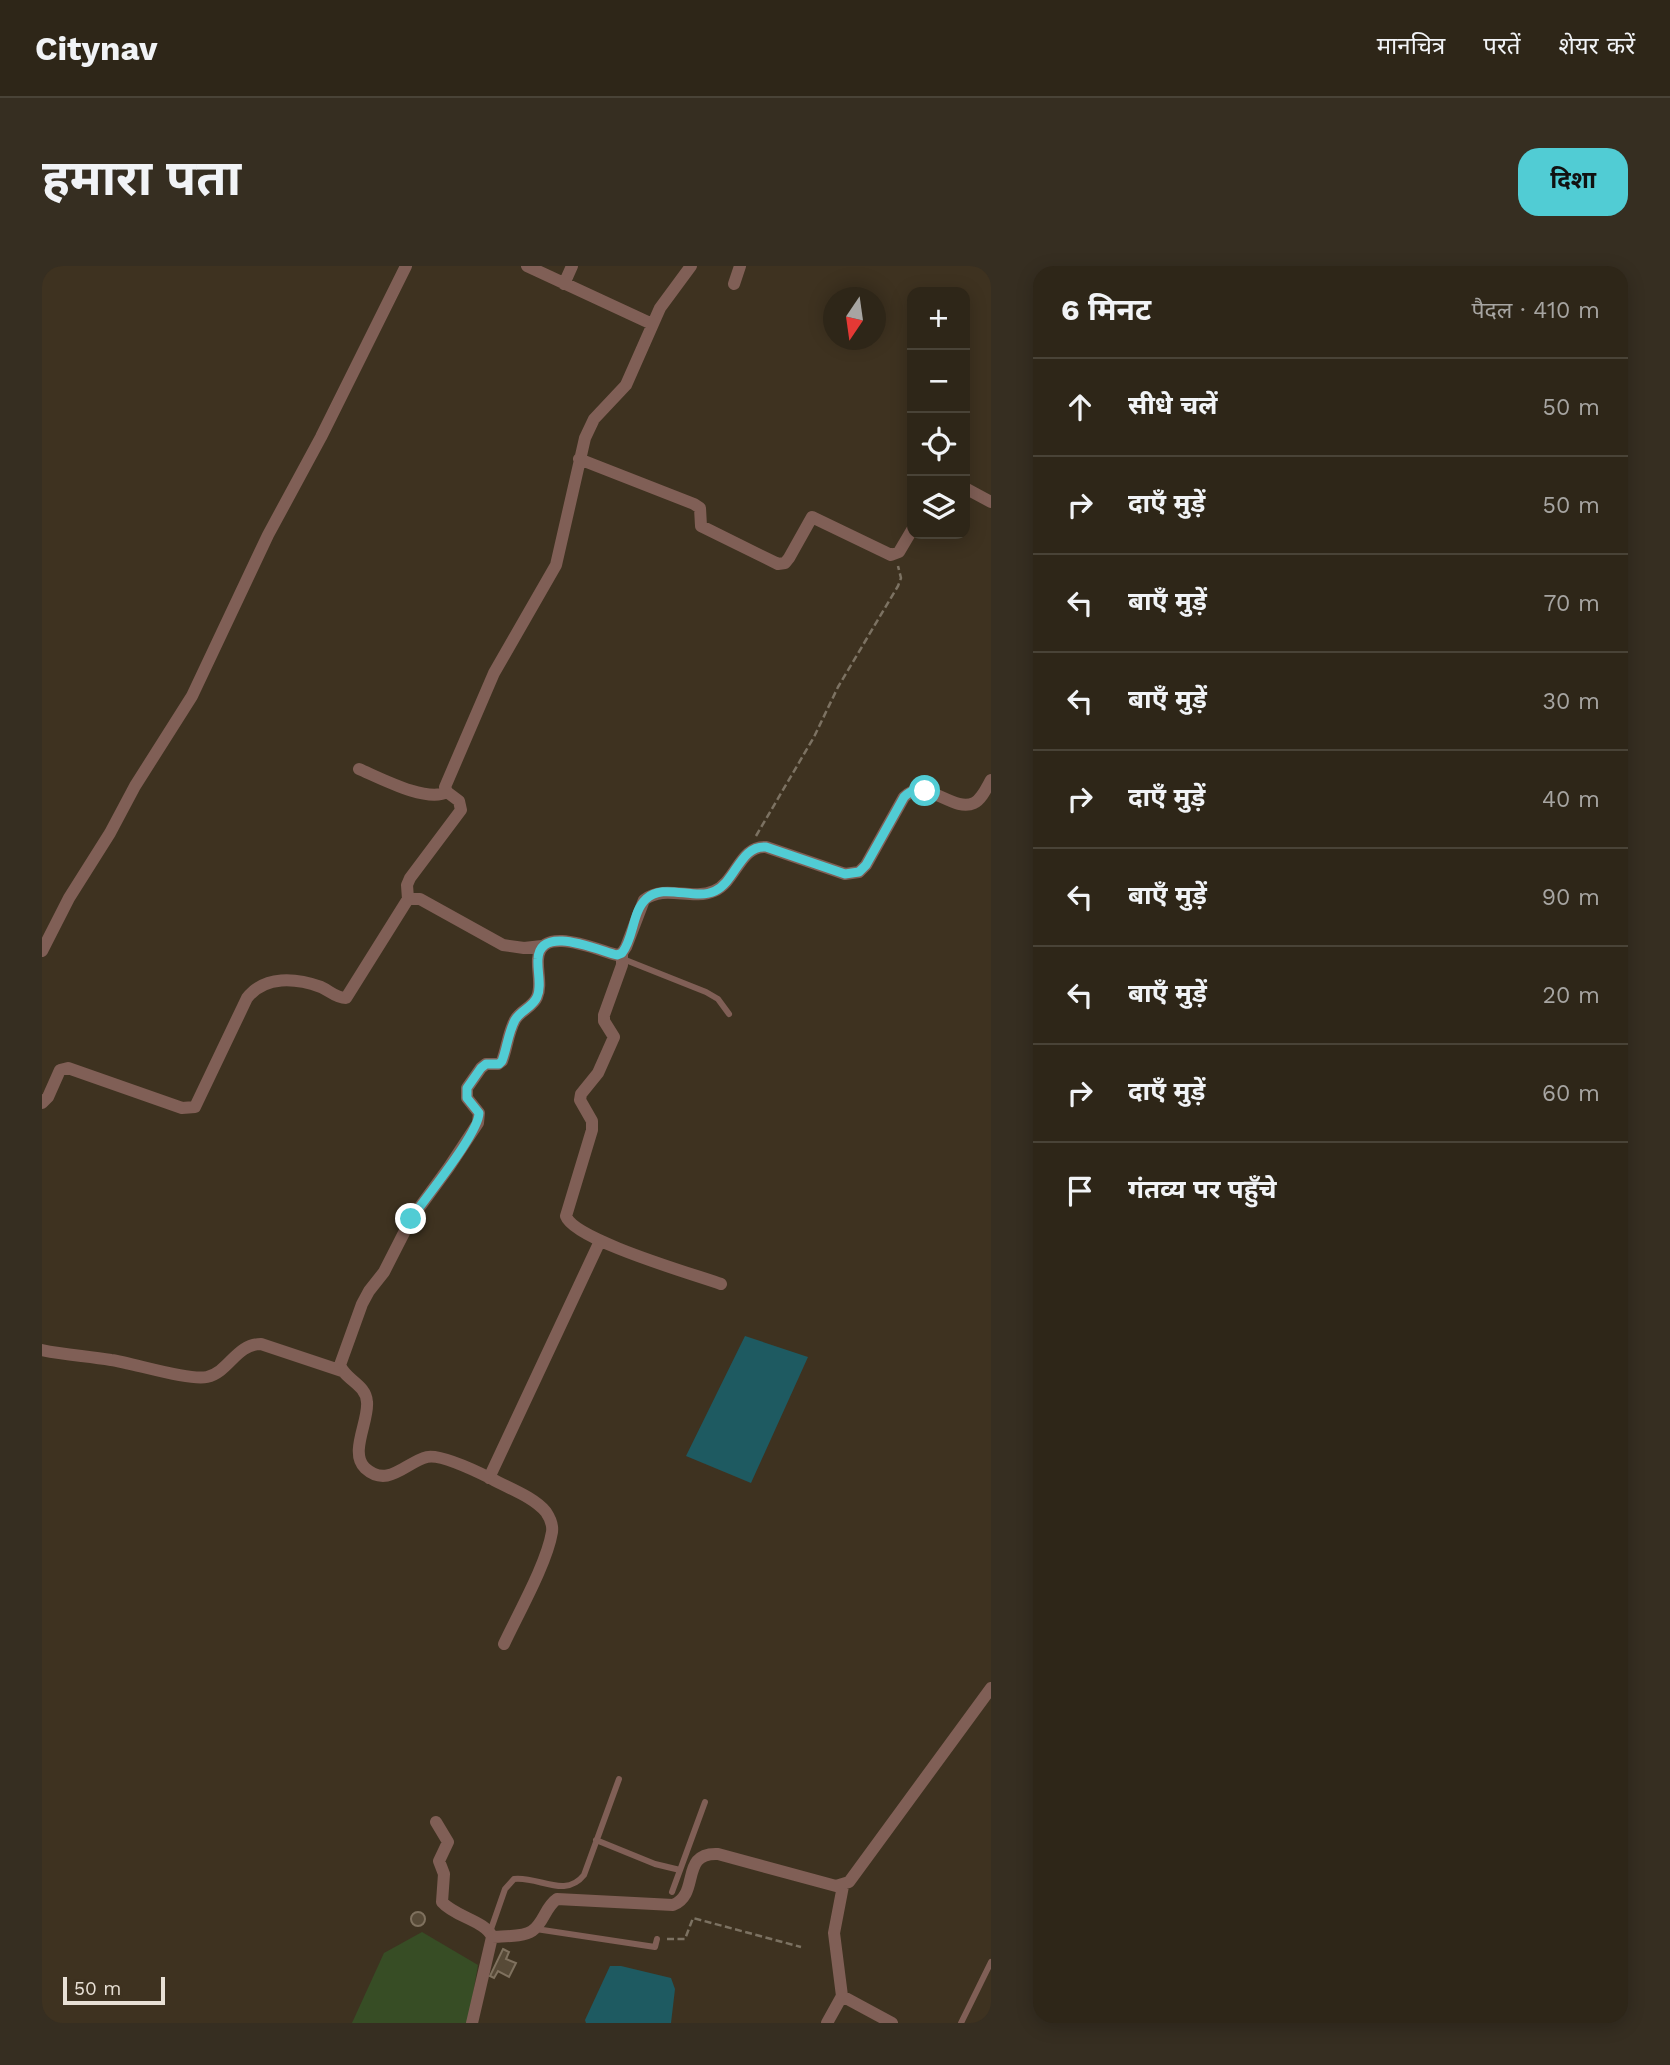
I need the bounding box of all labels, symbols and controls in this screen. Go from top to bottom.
text: Citynav [35,29,157,68]
text: मानचित्र [1377,32,1445,60]
text: परतें [1483,32,1521,60]
text: शेयर करें [1559,32,1635,60]
button: दिशा [1518,148,1628,216]
text: हमारा पता [42,149,241,207]
north arrow [823,287,886,350]
map controls [907,287,970,539]
button: + [907,287,970,350]
text: 6 मिनट [1061,292,1151,327]
text: पैदल · 410 m [1472,297,1600,324]
button: − [907,350,970,413]
icon: ahead [1061,388,1099,426]
text: सीधे चलें [1128,390,1217,420]
text: 50 m [1543,394,1600,421]
button: locate [907,413,970,476]
button: layers [907,476,970,539]
icon: right [1061,486,1099,524]
text: दाएँ मुड़ें [1128,488,1205,518]
text: 50 m [1543,492,1600,519]
icon: left [1061,584,1099,622]
text: बाएँ मुड़ें [1128,586,1207,616]
text: 70 m [1543,590,1600,617]
icon: left [1061,682,1099,720]
text: बाएँ मुड़ें [1128,684,1207,714]
text: 30 m [1543,688,1600,715]
route start [909,775,940,806]
icon: right [1061,780,1099,818]
text: दाएँ मुड़ें [1128,782,1205,812]
text: 40 m [1542,786,1600,813]
icon: left [1061,878,1099,916]
text: बाएँ मुड़ें [1128,880,1207,910]
text: 90 m [1542,884,1600,911]
icon: left [1061,976,1099,1014]
text: बाएँ मुड़ें [1128,978,1207,1008]
text: 20 m [1543,982,1600,1009]
icon: right [1061,1074,1099,1112]
text: दाएँ मुड़ें [1128,1076,1205,1106]
text: 60 m [1542,1080,1600,1107]
icon: arrive [1061,1172,1099,1210]
text: गंतव्य पर पहुँचे [1128,1174,1277,1204]
route end [395,1203,426,1234]
scale bar [63,1974,164,2006]
text: 50 m [74,1977,121,2000]

